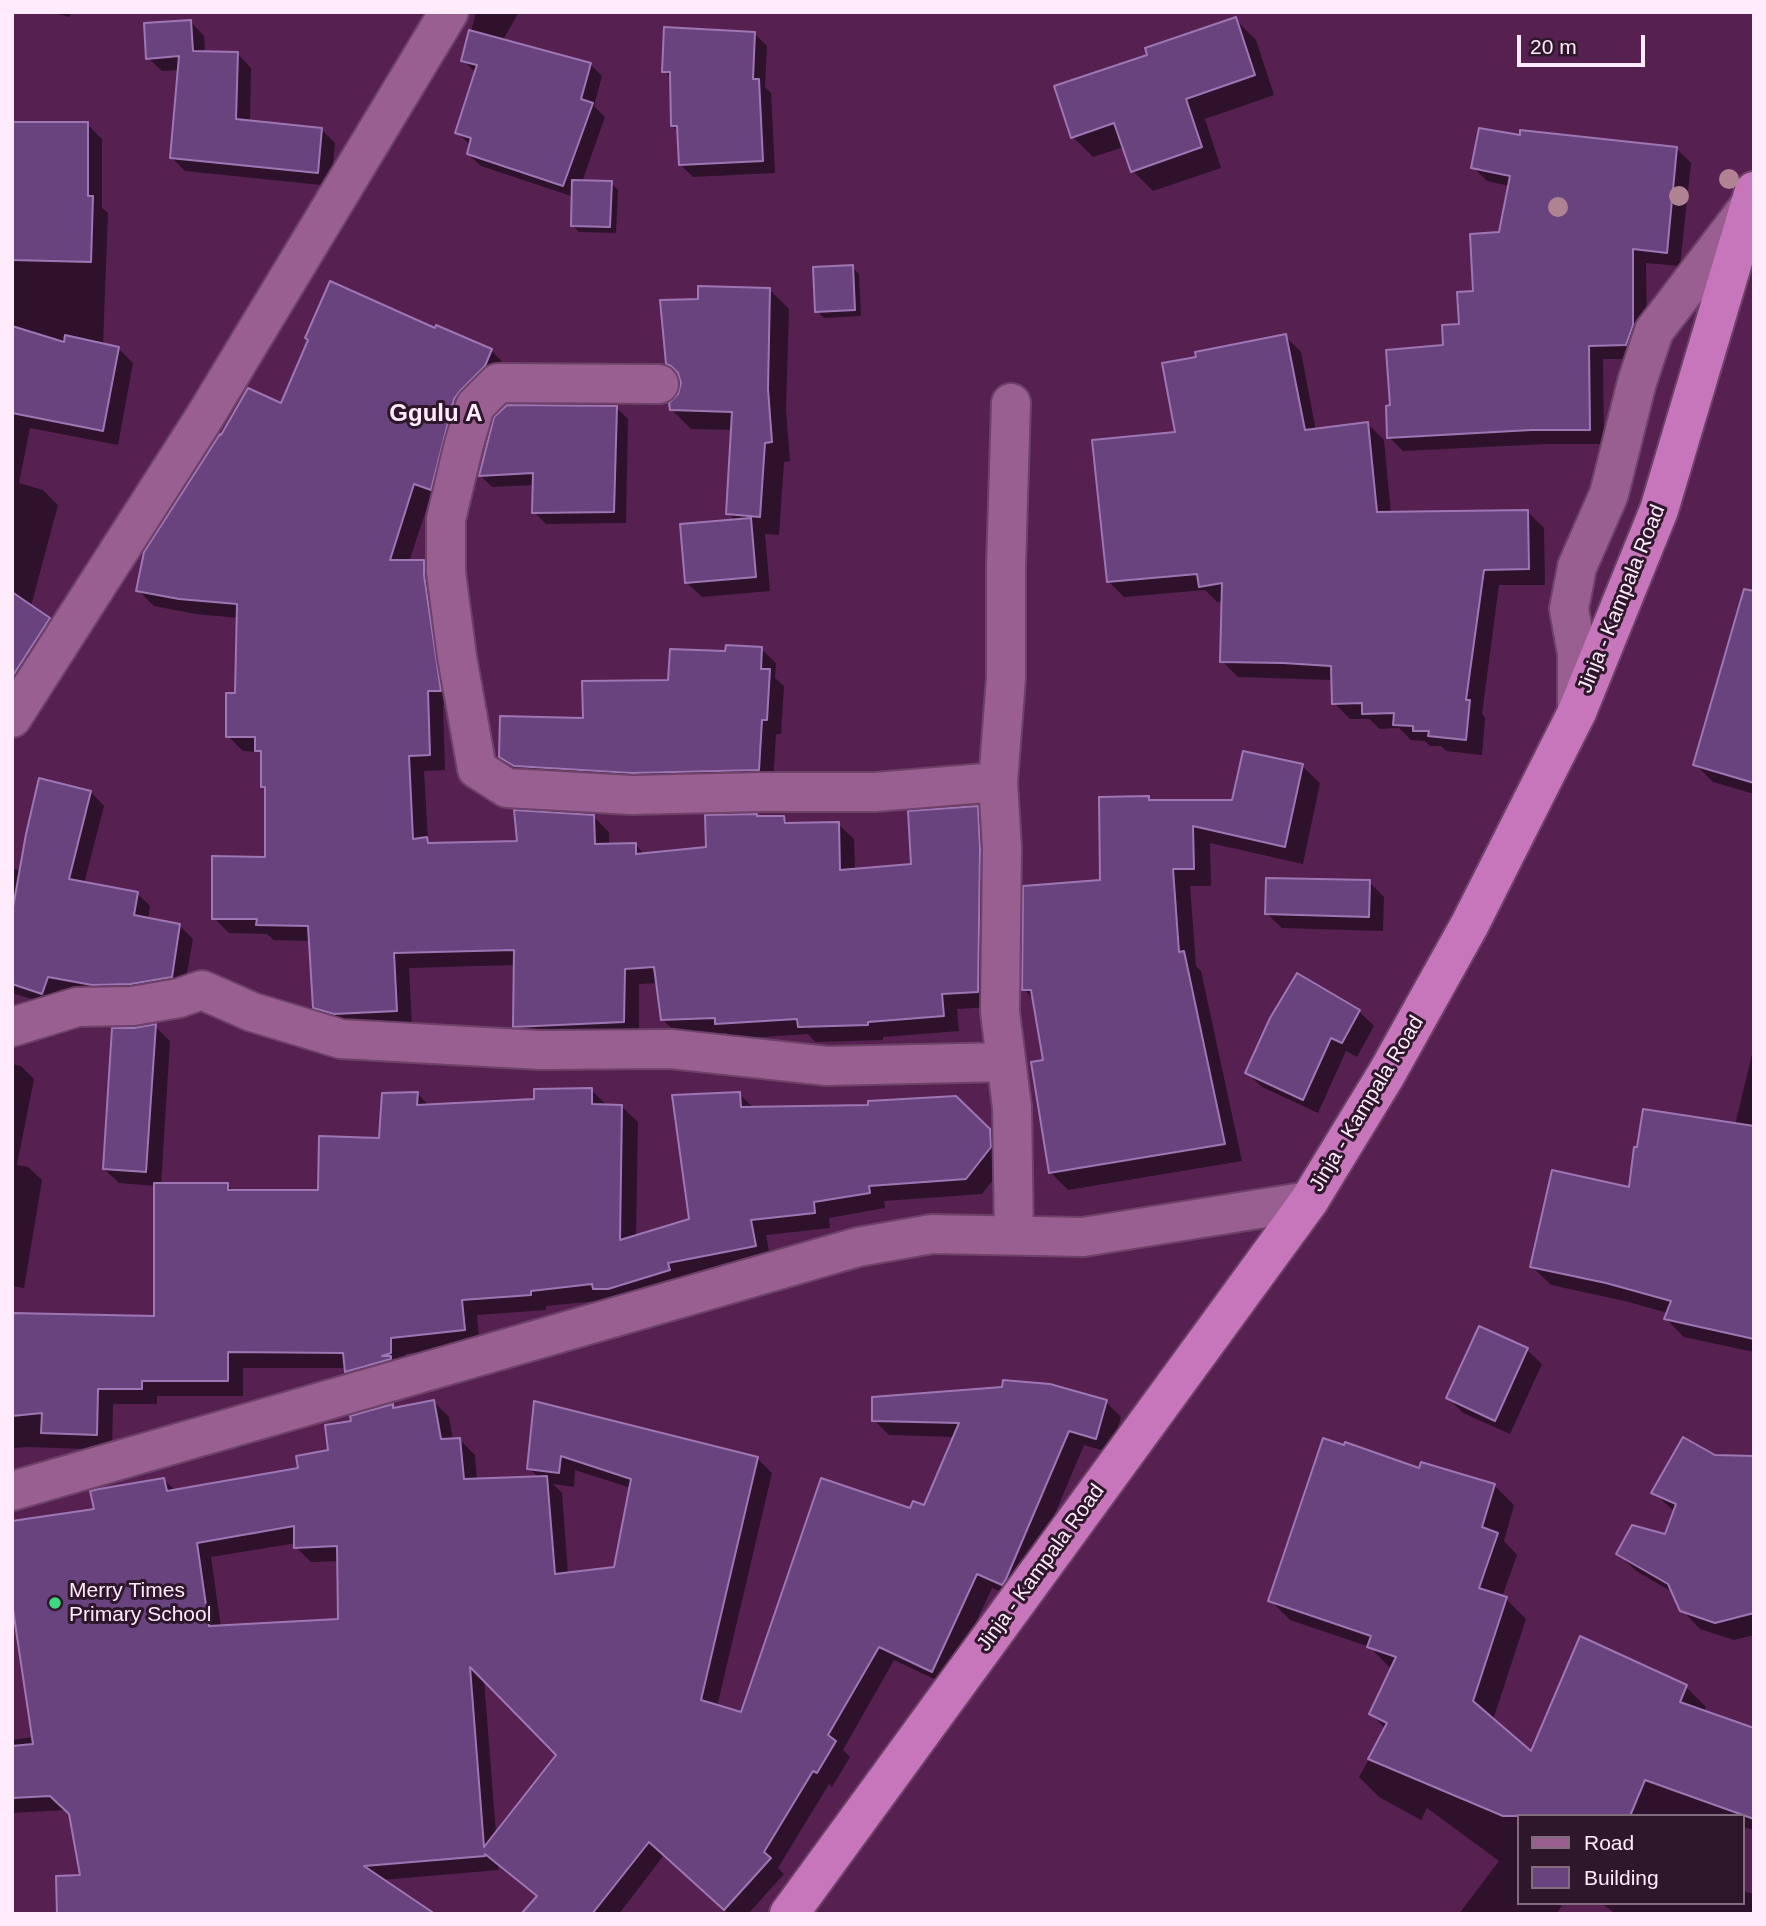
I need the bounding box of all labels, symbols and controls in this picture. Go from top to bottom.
scale bar [1521,21,1649,65]
text: 20 m [1530,35,1577,58]
district label: Ggulu A [389,400,483,428]
street label: Jinja - Kampala Road [1573,501,1671,697]
street label: Jinja - Kampala Road [1304,1011,1430,1197]
street label: Jinja - Kampala Road [972,1479,1110,1657]
place label: Merry Times Primary School [69,1578,211,1628]
marker: Merry Times Primary School [47,1595,63,1611]
legend [1518,1814,1745,1905]
text: Road [1584,1831,1634,1854]
text: Building [1584,1866,1659,1889]

